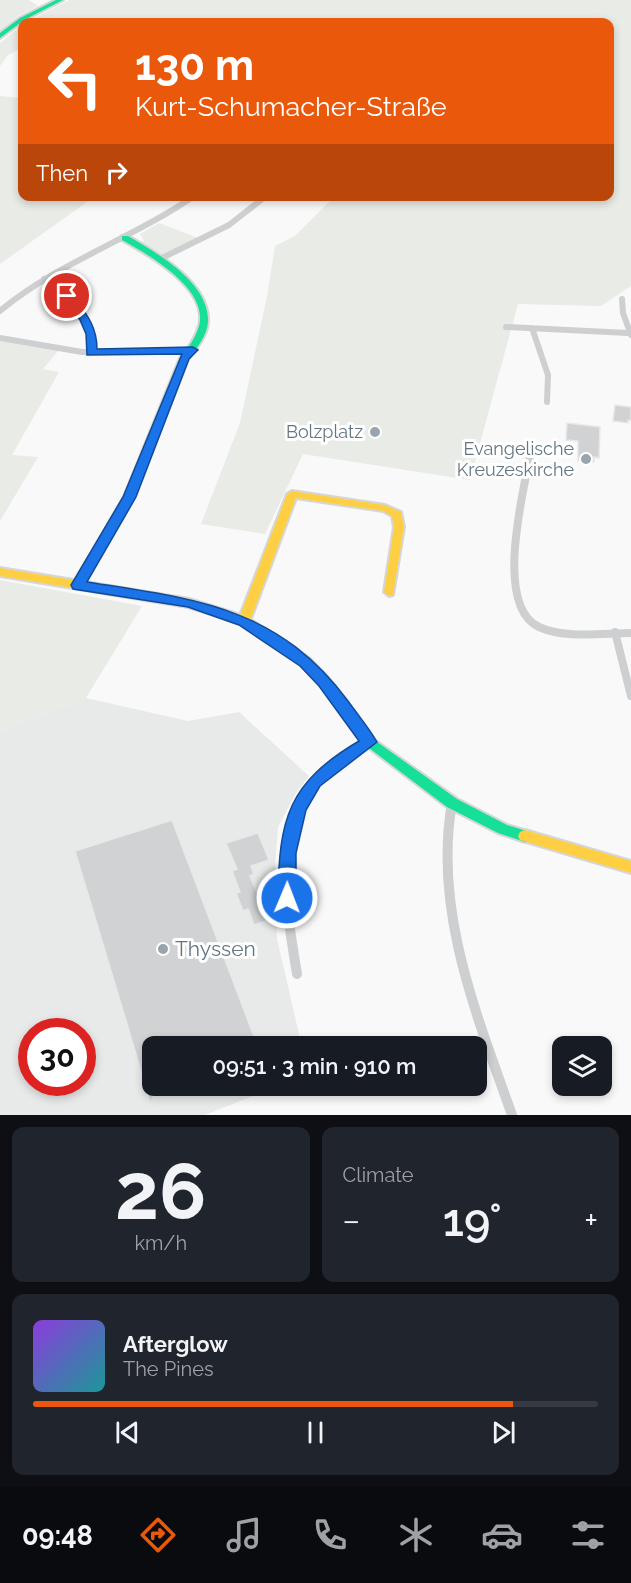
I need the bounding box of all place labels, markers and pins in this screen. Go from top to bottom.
pin [41,270,92,321]
place label: Bolzplatz [286,421,363,442]
marker: Bolzplatz [368,425,382,439]
place label: Evangelische Kreuzeskirche [457,438,574,480]
marker: Evangelische Kreuzeskirche [579,452,593,466]
place label: Thyssen [175,936,256,961]
marker: Thyssen [156,942,170,956]

